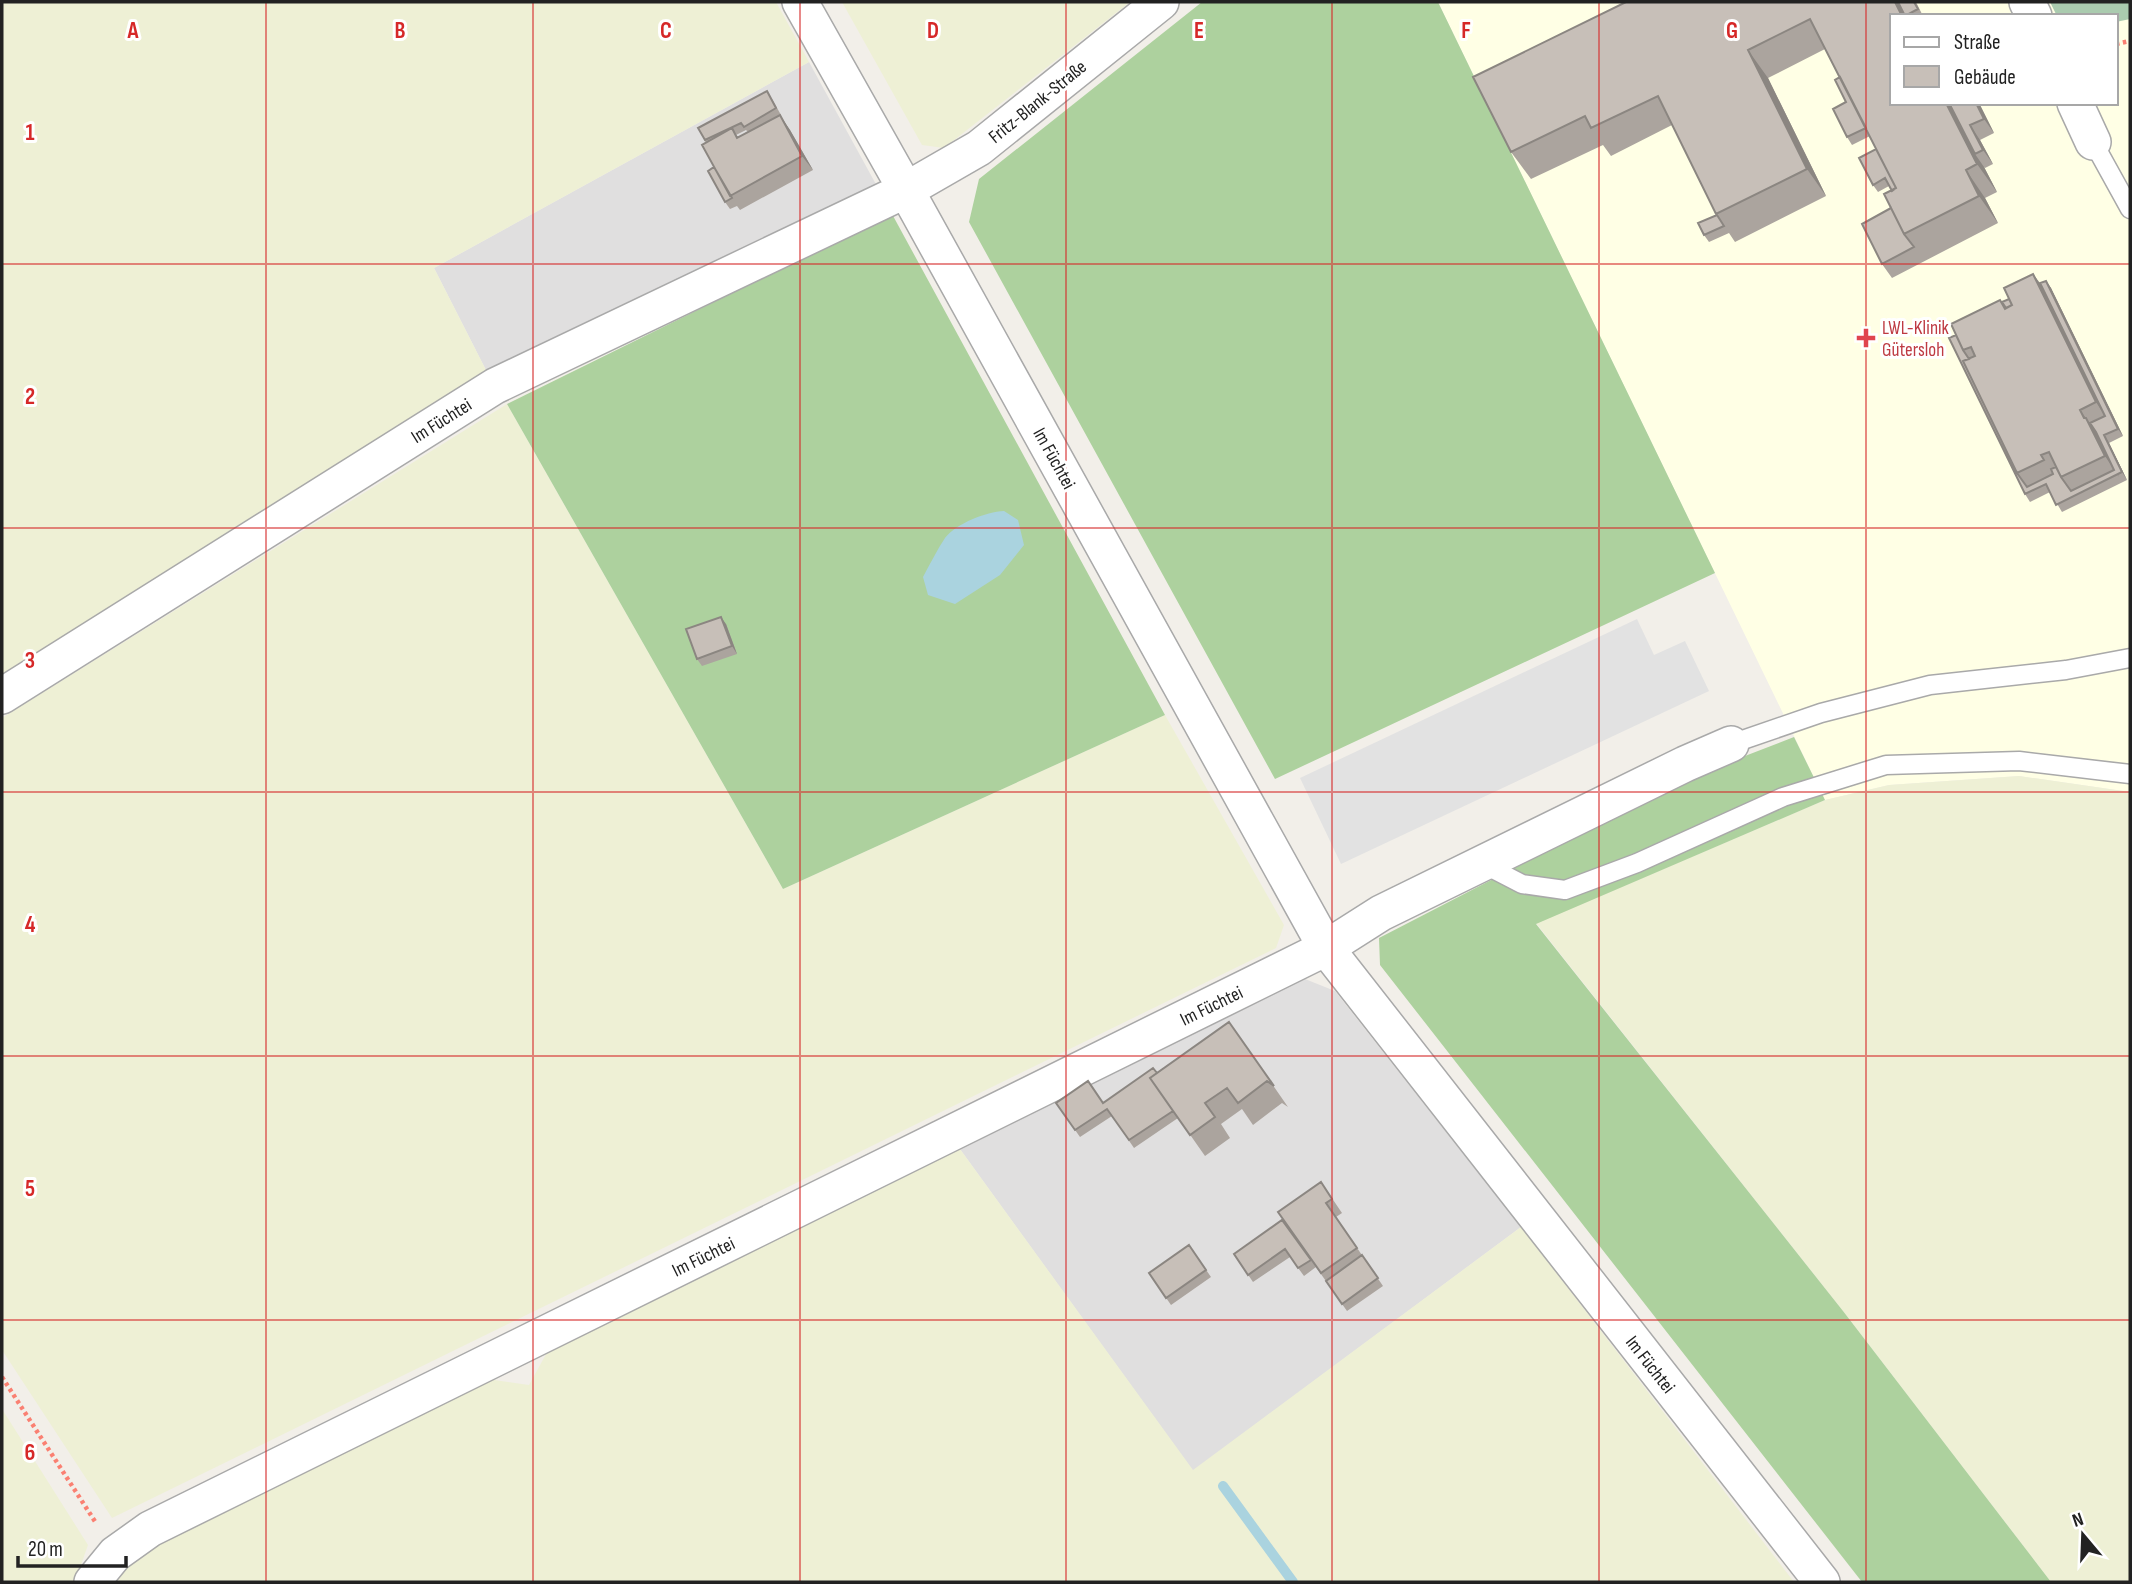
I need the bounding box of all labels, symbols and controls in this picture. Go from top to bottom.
legend [1890,14,2118,105]
text: A [127,17,140,45]
text: B [395,17,406,45]
text: C [660,17,672,45]
text: D [927,17,939,45]
text: E [1194,17,1204,45]
text: F [1461,17,1471,45]
text: G [1726,17,1738,45]
text: Straße [1954,30,2000,55]
street label: Fritz-Blank-Straße [984,56,1092,149]
text: Gebäude [1954,65,2016,90]
text: 1 [25,119,35,147]
place label: LWL-Klinik Gütersloh [1882,317,1950,362]
marker: LWL-Klinik Gütersloh [1856,328,1876,348]
text: 2 [25,383,35,411]
street label: Im Füchtei [407,394,476,449]
street label: Im Füchtei [1027,424,1080,494]
text: 3 [25,647,35,675]
text: 4 [25,911,36,939]
street label: Im Füchtei [1177,981,1247,1031]
text: 5 [25,1175,35,1203]
street label: Im Füchtei [669,1232,739,1282]
street label: Im Füchtei [1620,1331,1679,1398]
text: 6 [25,1439,35,1467]
north arrow [2048,1500,2118,1570]
text: N [2069,1508,2086,1533]
scale bar [18,1524,126,1568]
text: 20 m [28,1537,63,1562]

